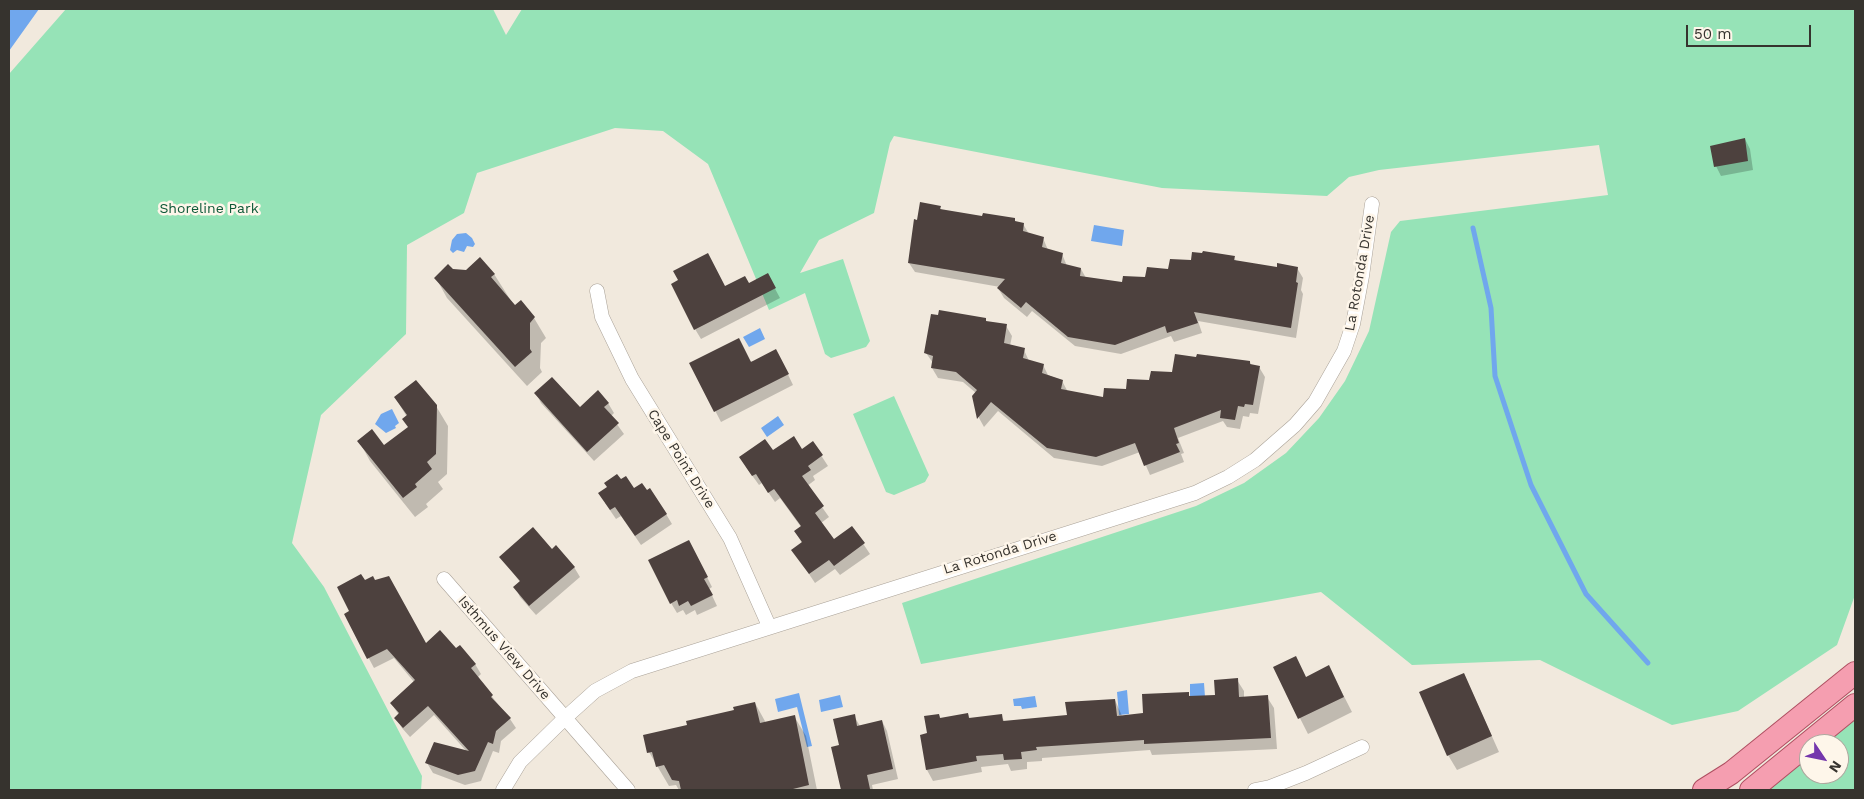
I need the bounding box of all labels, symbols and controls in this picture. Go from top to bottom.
scale bar [1689,15,1814,47]
text: 50 m [1694,25,1731,43]
park label: Shoreline Park [159,201,259,217]
street label: La Rotonda Drive [1342,214,1378,332]
street label: Cape Point Drive [644,406,718,512]
street label: La Rotonda Drive [941,528,1059,578]
street label: Isthmus View Drive [454,593,554,703]
north arrow [1799,734,1849,784]
text: N [1826,758,1845,776]

